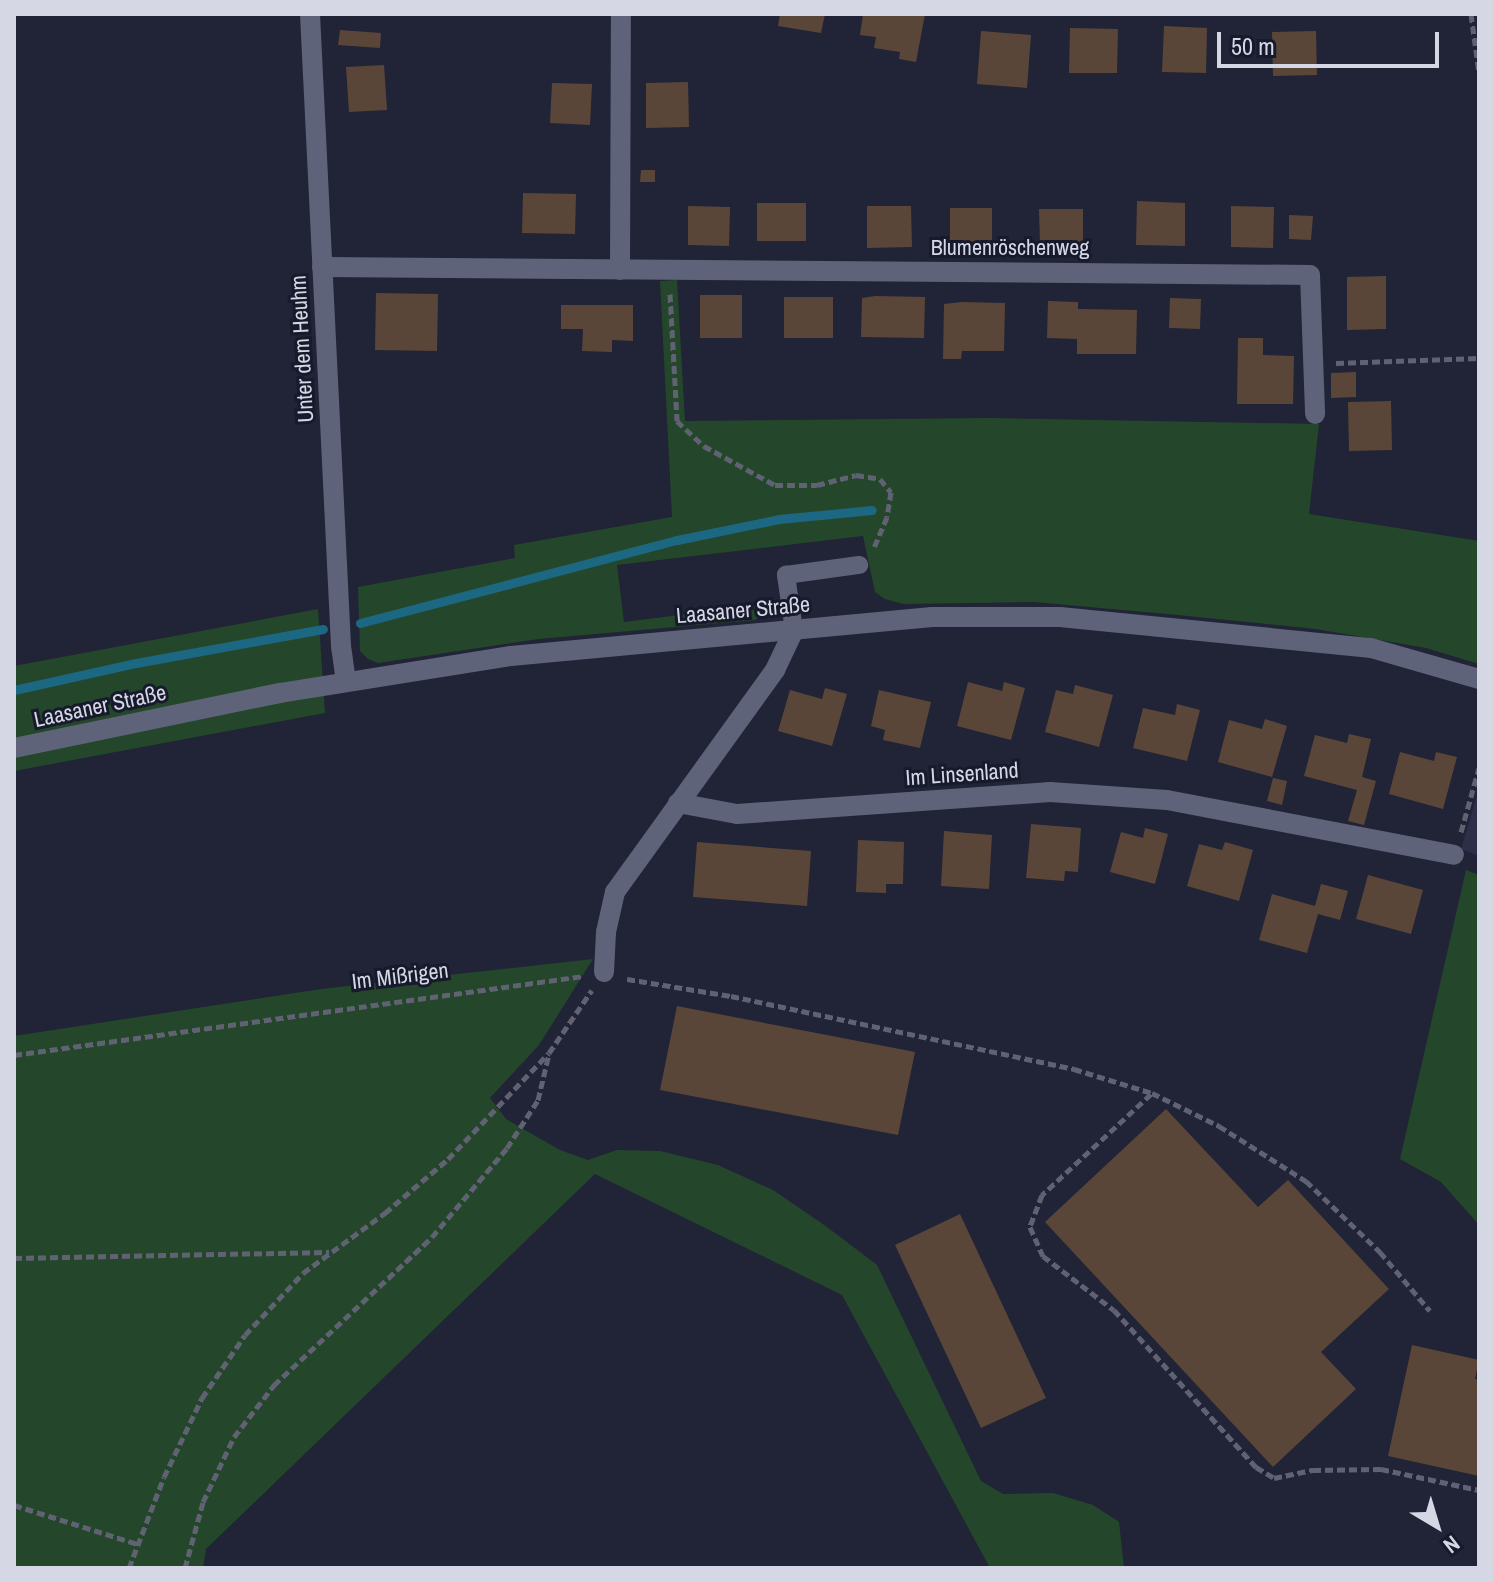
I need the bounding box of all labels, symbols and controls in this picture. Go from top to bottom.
scale bar [1221,16,1443,66]
text: 50 m [1231,30,1275,62]
street label: Blumenröschenweg [931,235,1089,261]
street label: Unter dem Heuhm [285,275,319,423]
street label: Laasaner Straße [675,591,811,629]
street label: Laasaner Straße [32,679,168,733]
street label: Im Linsenland [905,757,1019,791]
street label: Im Mißrigen [350,957,450,995]
north arrow [1397,1486,1477,1566]
text: N [1437,1529,1466,1561]

